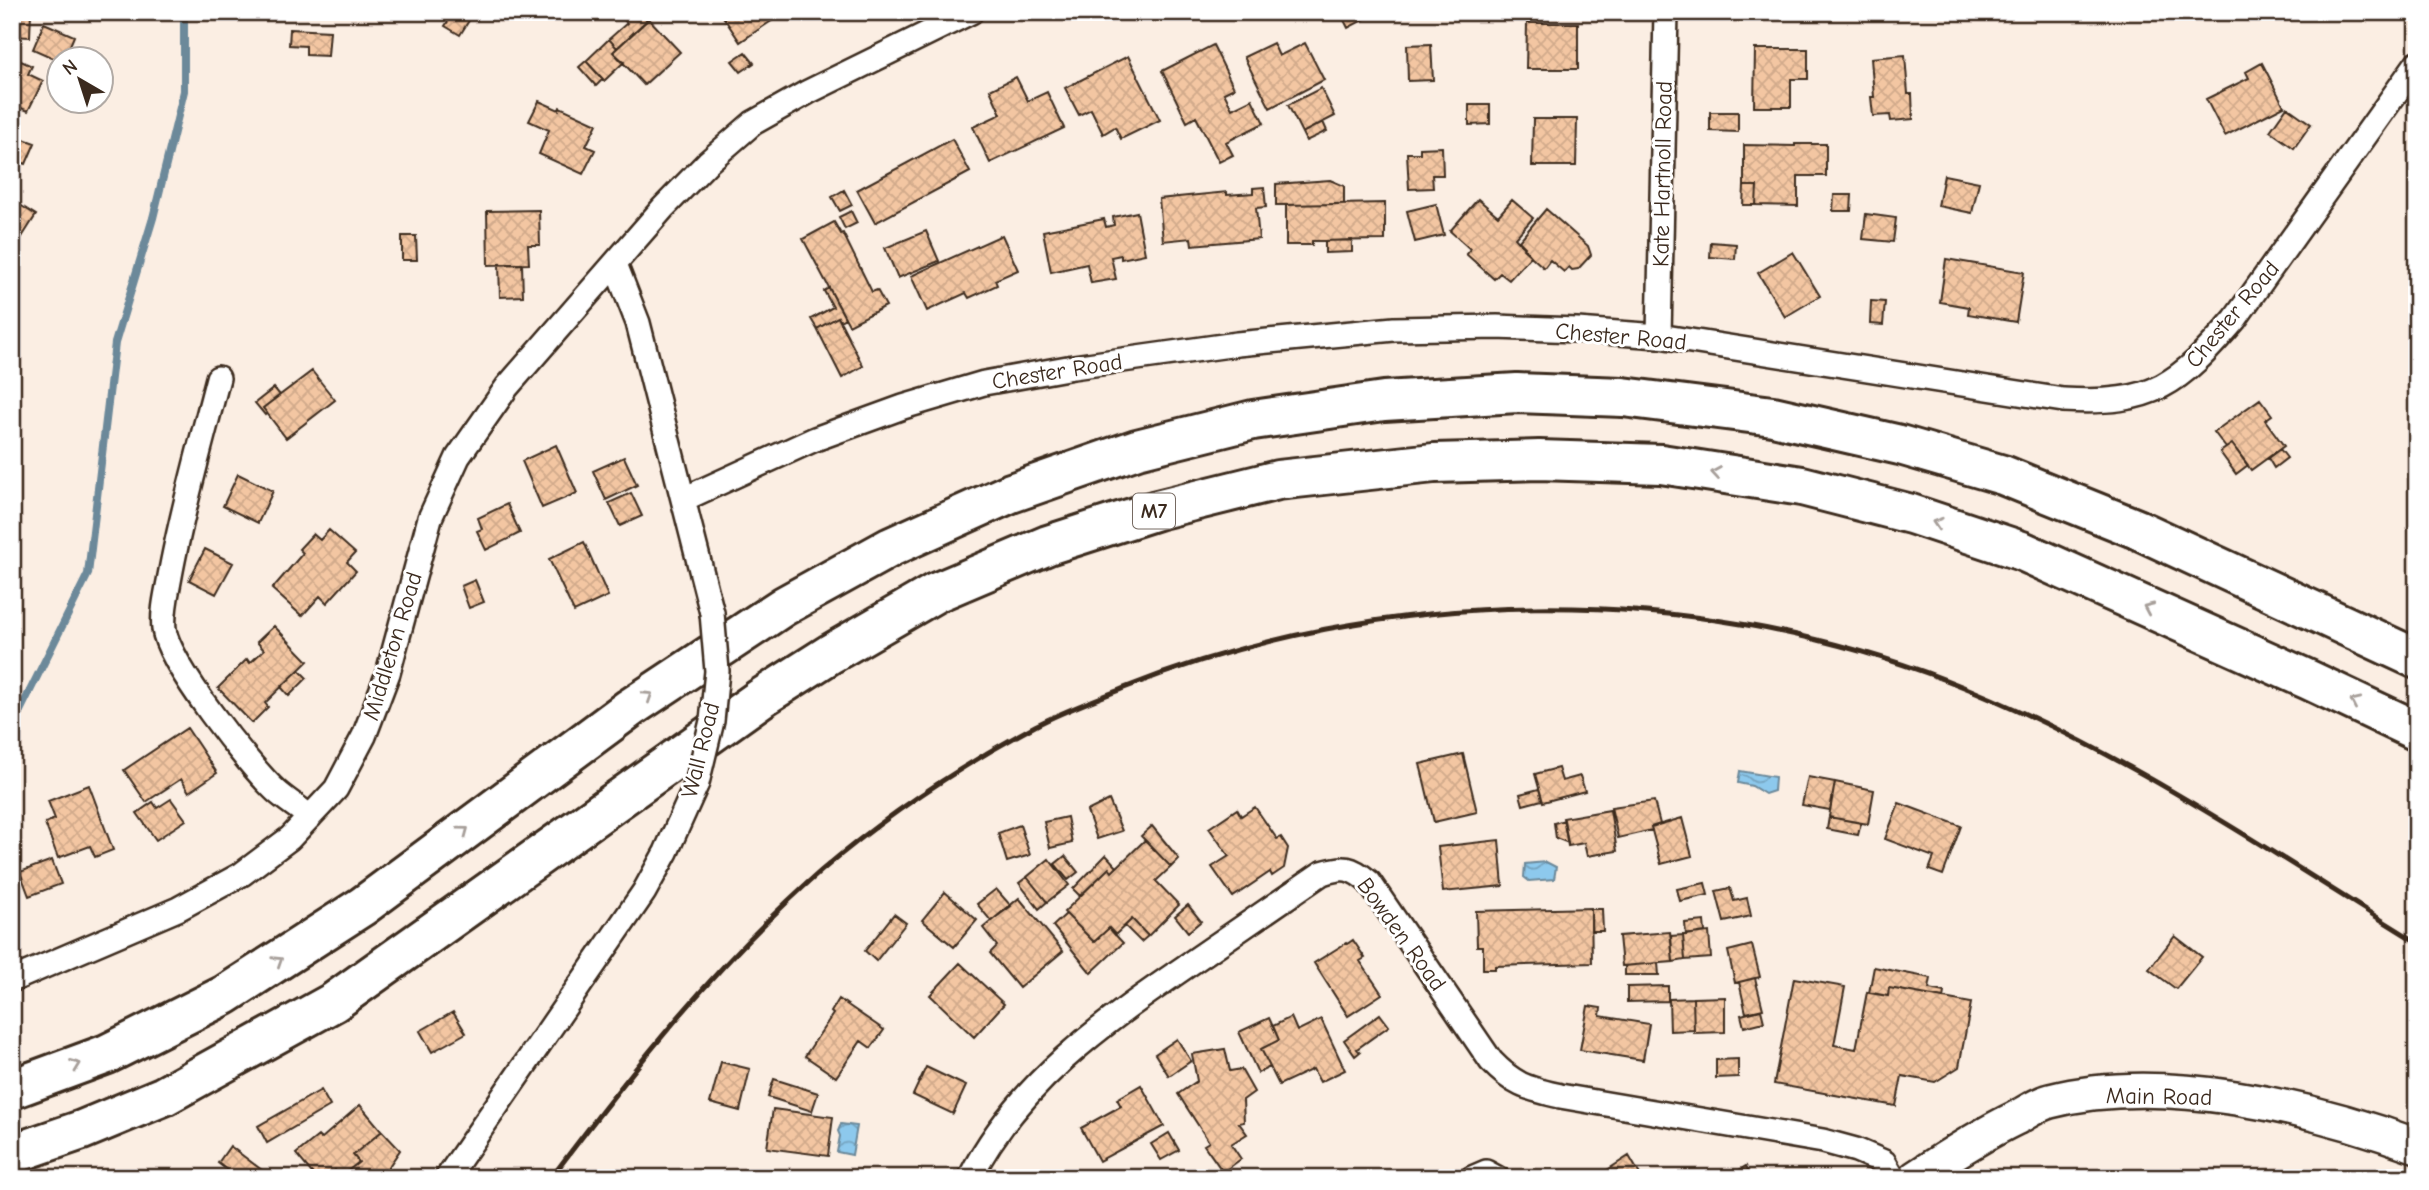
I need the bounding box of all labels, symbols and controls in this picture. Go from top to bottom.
north arrow [46,46,116,116]
text: N [58,55,82,80]
street label: Kate Hartnoll Road [1647,81,1678,267]
street label: Chester Road [2180,255,2285,373]
street label: Chester Road [1554,317,1688,356]
street label: Chester Road [990,348,1124,395]
one-way arrow [1710,466,1722,481]
road number: M7 [1133,494,1175,528]
one-way arrow [1932,517,1944,531]
street label: Middleton Road [357,569,428,724]
one-way arrow [2143,602,2155,616]
one-way arrow [640,692,653,705]
one-way arrow [2350,696,2362,710]
street label: Wall Road [676,699,725,801]
one-way arrow [456,827,469,839]
street label: Bowden Road [1351,872,1452,996]
one-way arrow [270,956,283,969]
one-way arrow [70,1060,82,1074]
street label: Main Road [2106,1082,2212,1111]

